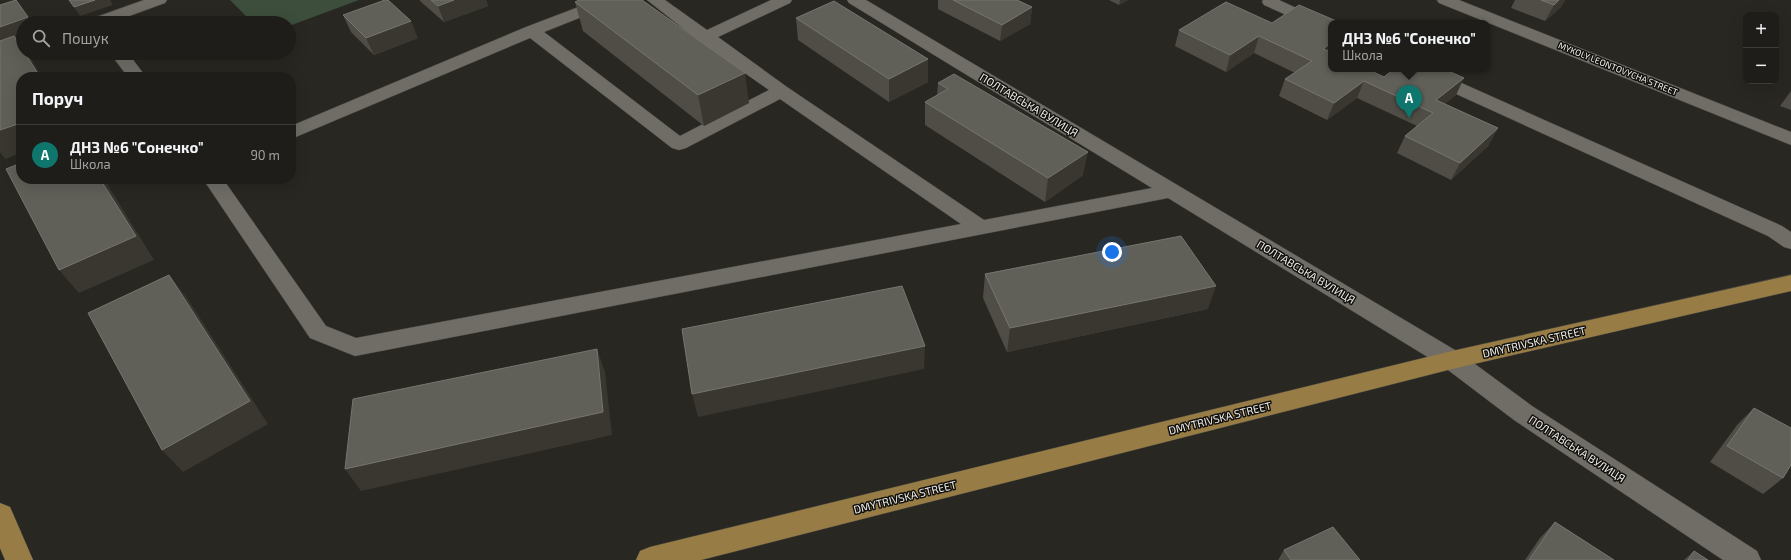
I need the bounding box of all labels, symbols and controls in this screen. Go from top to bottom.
map controls [1743,12,1779,84]
button: + [1743,12,1779,48]
search box [16,16,296,60]
popup [1328,20,1490,72]
icon: search [30,27,52,49]
text: Пошук [62,29,109,47]
text: ДНЗ №6 "Сонечко" [1342,29,1476,47]
street label: MYKOLY LEONTOVYCHA STREET [1557,39,1680,98]
text: Школа [1342,47,1383,63]
button: − [1743,48,1779,84]
street label: ПОЛТАВСЬКА ВУЛИЦЯ [978,70,1081,139]
pin: A [1396,85,1422,118]
text: Поруч [32,88,83,108]
text: ДНЗ №6 "Сонечко" [70,138,204,156]
text: A [41,147,49,163]
text: 90 m [250,147,280,163]
text: Школа [70,156,111,172]
street label: ПОЛТАВСЬКА ВУЛИЦЯ [1255,237,1358,306]
your location [1102,242,1122,262]
street label: DMYTRIVSKA STREET [1481,323,1587,360]
street label: DMYTRIVSKA STREET [1167,398,1273,437]
street label: ПОЛТАВСЬКА ВУЛИЦЯ [1527,413,1628,485]
street label: DMYTRIVSKA STREET [852,477,958,516]

